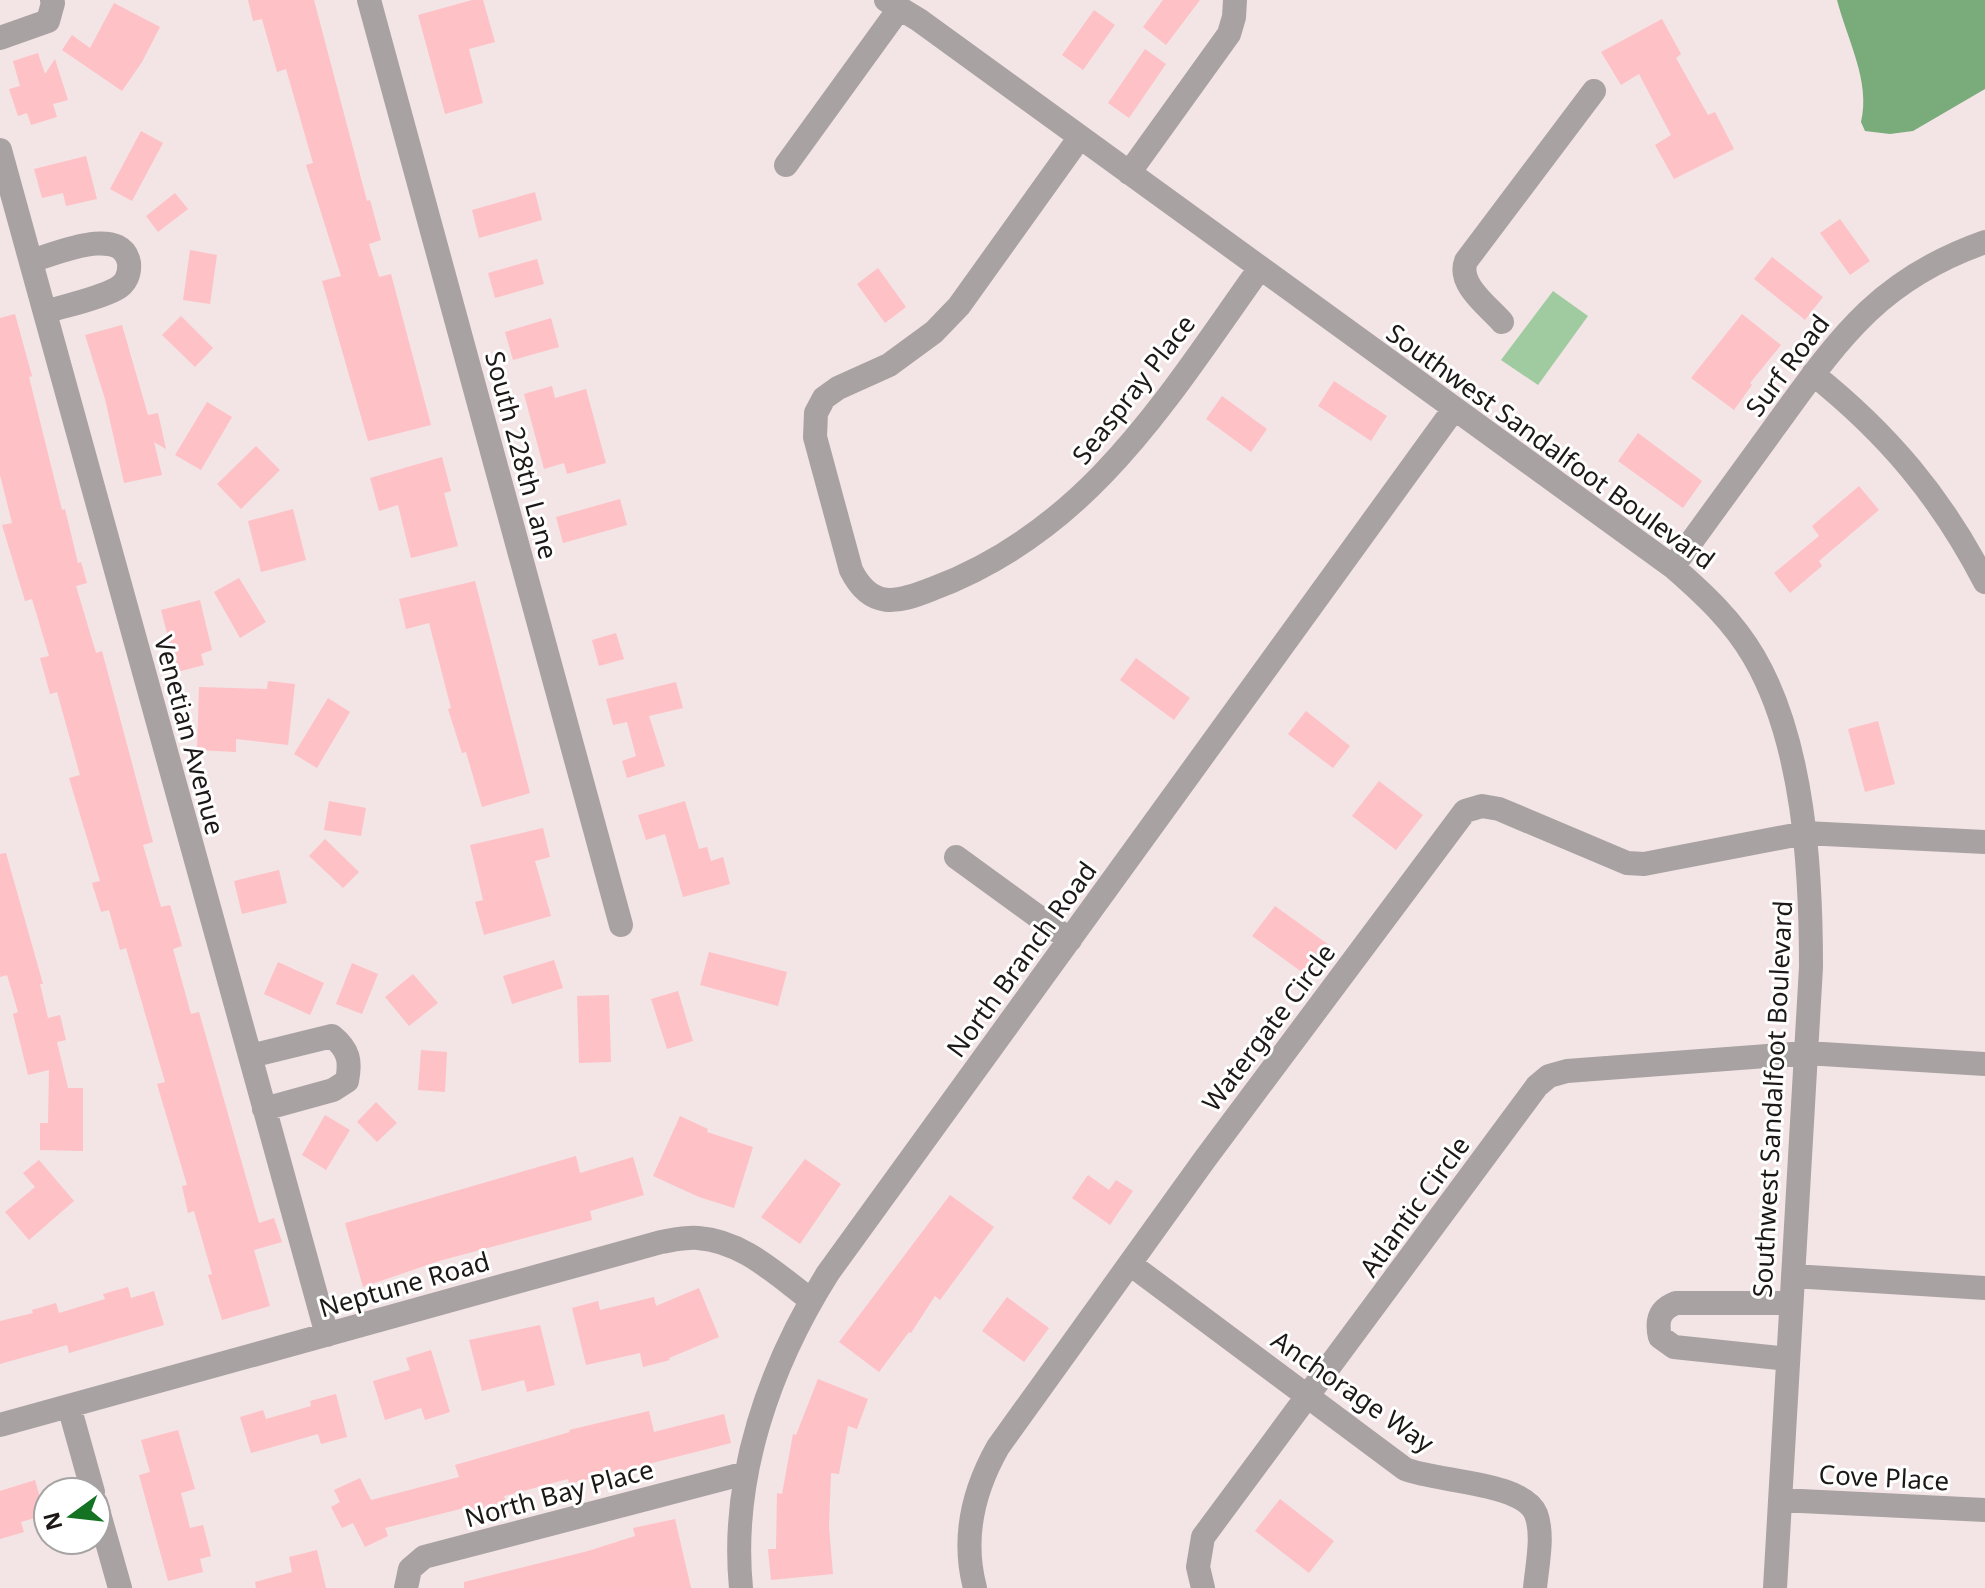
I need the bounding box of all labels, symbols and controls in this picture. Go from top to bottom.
street label: Seaspray Place [1063,307,1203,471]
street label: Surf Road [1737,307,1837,423]
street label: Southwest Sandalfoot Boulevard [1380,315,1722,577]
street label: South 228th Lane [477,347,567,563]
street label: Venetian Avenue [146,631,234,839]
street label: North Branch Road [938,854,1104,1064]
street label: Southwest Sandalfoot Boulevard [1744,900,1800,1298]
street label: Watergate Circle [1193,936,1343,1118]
street label: Atlantic Circle [1351,1128,1477,1284]
street label: Neptune Road [315,1242,493,1326]
street label: Anchorage Way [1265,1322,1442,1461]
street label: North Bay Place [461,1450,657,1536]
street label: Cove Place [1818,1456,1950,1498]
north arrow [32,1476,112,1556]
text: N [35,1509,69,1534]

